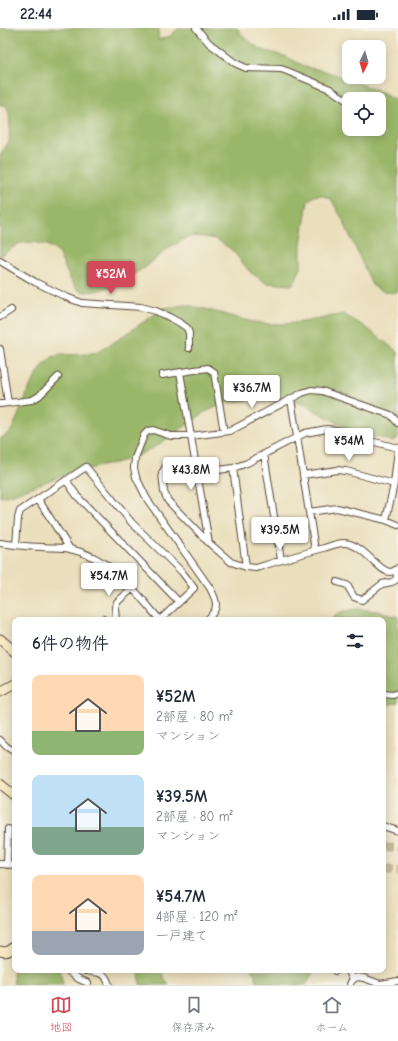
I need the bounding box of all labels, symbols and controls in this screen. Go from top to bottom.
text: 22:44 [20,5,52,23]
north arrow [342,40,386,84]
map controls [342,40,386,136]
button: locate [342,92,386,136]
pin: ¥52M [87,261,135,295]
text: ¥52M [96,266,126,281]
pin: ¥36.7M [219,375,285,409]
text: ¥36.7M [233,380,271,395]
pin: ¥54M [325,428,373,462]
text: ¥54M [334,433,364,448]
pin: ¥43.8M [158,457,224,491]
text: ¥43.8M [172,462,210,477]
pin: ¥39.5M [247,517,313,551]
text: ¥39.5M [260,522,300,537]
pin: ¥54.7M [76,563,142,597]
text: ¥54.7M [90,568,128,583]
icon: filters [344,630,366,652]
text: 6件の物件 [32,634,109,653]
text: ¥52M [156,687,196,706]
icon: home [64,691,112,739]
text: 2部屋 · 80 m² [156,709,233,724]
text: マンション [156,728,220,743]
text: ¥39.5M [156,787,207,806]
icon: home [64,791,112,839]
text: 2部屋 · 80 m² [156,809,233,824]
text: マンション [156,828,220,843]
text: ¥54.7M [156,887,206,906]
icon: home [64,891,112,939]
text: 4部屋 · 120 m² [156,909,237,924]
text: 一戸建て [156,928,208,943]
tab: 地図 [50,994,72,1034]
tab: 保存済み [172,994,216,1034]
tab: ホーム [316,994,348,1034]

